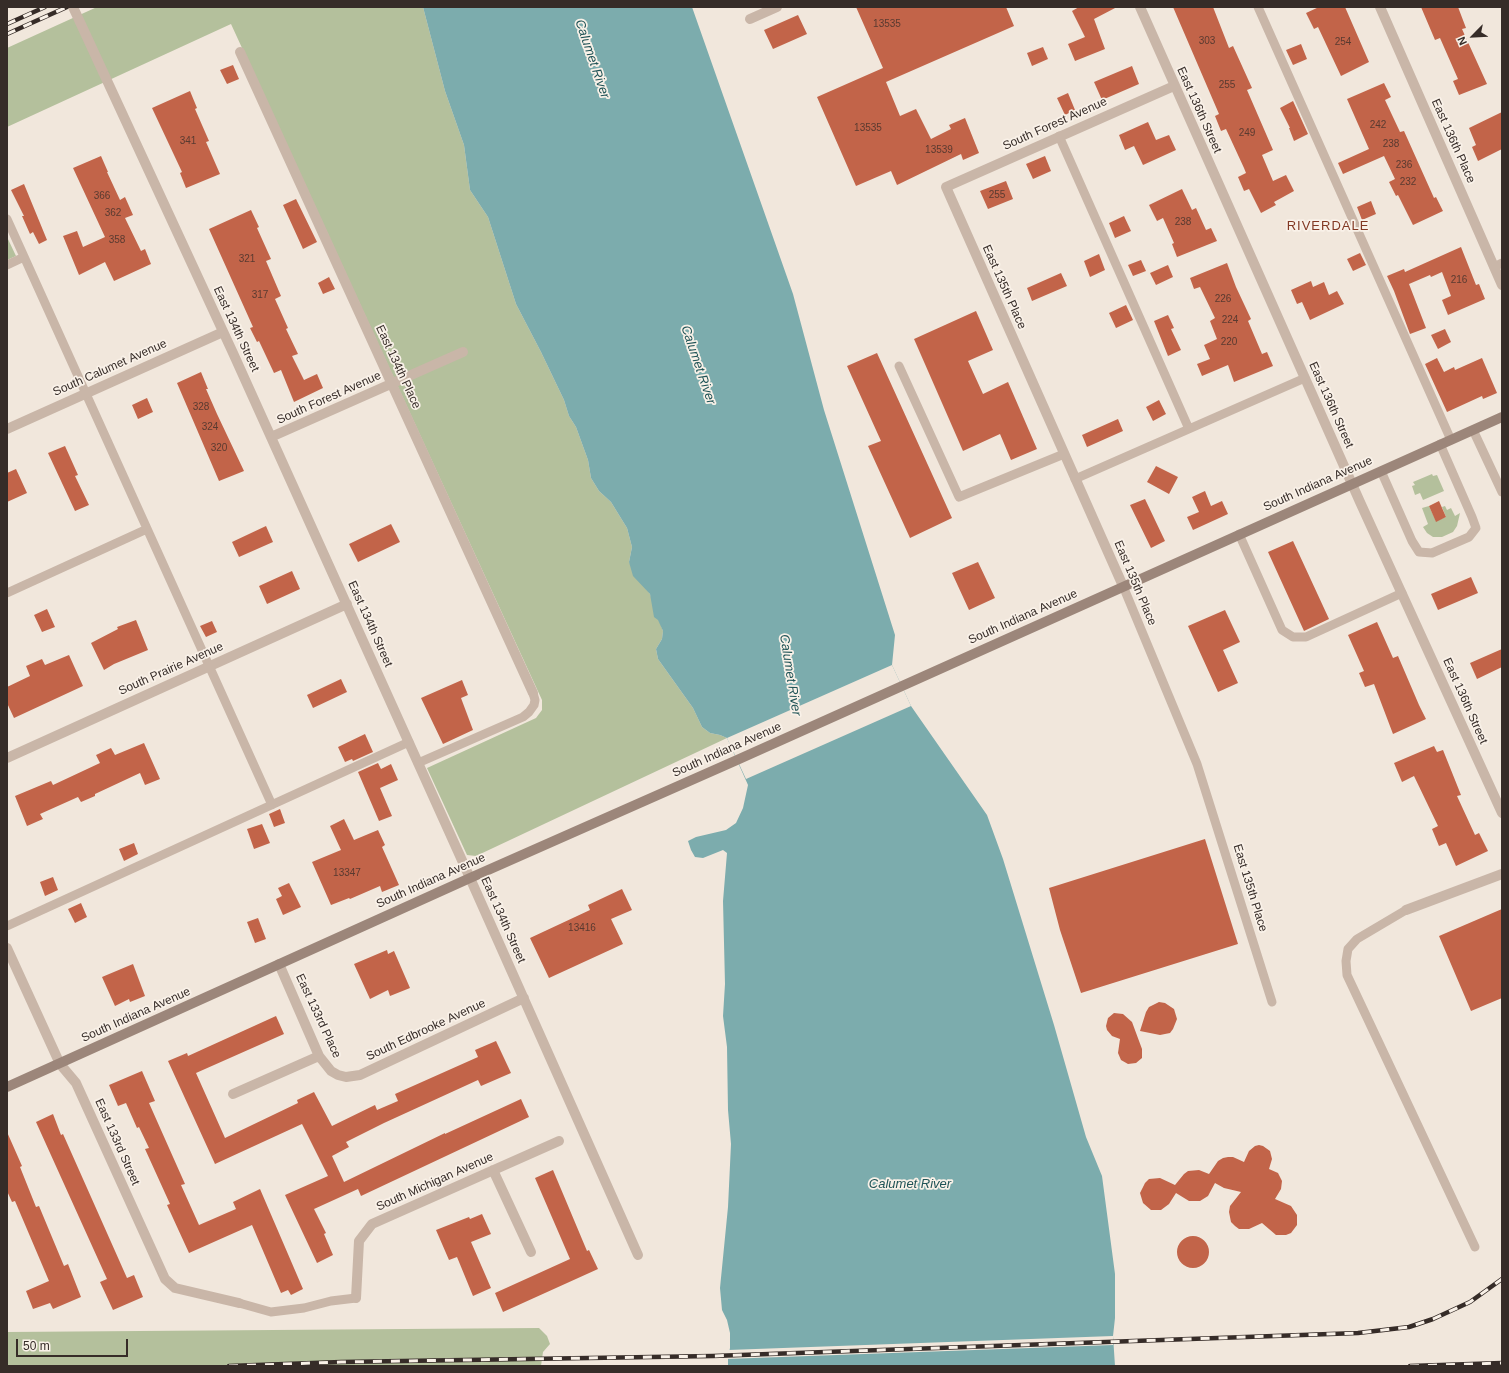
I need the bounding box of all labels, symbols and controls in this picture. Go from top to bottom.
north arrow [1453,16,1493,56]
water label: Calumet River [571,18,613,100]
house number: 13535 [873,18,901,30]
house number: 303 [1199,35,1215,47]
text: N [1455,35,1469,47]
house number: 254 [1335,36,1351,48]
street label: East 136th Street [1174,65,1224,155]
house number: 255 [1219,79,1235,91]
street label: South Forest Avenue [1001,95,1109,153]
street label: East 136th Place [1428,97,1478,185]
house number: 242 [1370,119,1386,131]
house number: 13535 [854,122,882,134]
house number: 249 [1239,127,1255,139]
house number: 341 [180,135,196,147]
house number: 238 [1383,138,1399,150]
house number: 13539 [925,144,953,156]
house number: 236 [1396,159,1412,171]
house number: 232 [1400,176,1416,188]
house number: 255 [989,189,1005,201]
house number: 366 [94,190,110,202]
house number: 362 [105,207,121,219]
house number: 238 [1175,216,1191,228]
district label: RIVERDALE [1287,218,1369,234]
house number: 358 [109,234,125,246]
street label: East 135th Place [979,243,1029,331]
house number: 321 [239,253,255,265]
house number: 216 [1451,274,1467,286]
street label: East 134th Street [210,284,262,374]
house number: 317 [252,289,268,301]
house number: 226 [1215,293,1231,305]
house number: 224 [1222,314,1238,326]
street label: East 134th Place [372,323,424,411]
water label: Calumet River [677,324,719,406]
street label: South Calumet Avenue [51,336,169,400]
house number: 220 [1221,336,1237,348]
street label: East 136th Street [1306,360,1356,450]
street label: South Forest Avenue [275,369,383,427]
house number: 328 [193,401,209,413]
house number: 324 [202,421,218,433]
house number: 320 [211,442,227,454]
street label: South Indiana Avenue [1261,453,1375,515]
street label: East 135th Place [1111,538,1159,628]
street label: East 134th Street [345,579,395,669]
street label: South Indiana Avenue [966,586,1080,648]
water label: Calumet River [776,633,804,717]
street label: South Prairie Avenue [116,639,226,699]
street label: East 136th Street [1440,656,1490,746]
street label: South Indiana Avenue [670,719,784,781]
street label: East 135th Place [1230,843,1270,933]
street label: South Indiana Avenue [374,850,488,912]
house number: 13347 [333,867,361,879]
street label: East 134th Street [478,875,528,965]
house number: 13416 [568,922,596,934]
street label: East 133rd Place [292,972,344,1060]
street label: South Indiana Avenue [79,984,193,1046]
street label: South Edbrooke Avenue [364,996,488,1064]
street label: East 133rd Street [91,1096,143,1188]
street label: South Michigan Avenue [374,1150,496,1214]
water label: Calumet River [869,1176,951,1192]
scale bar [18,1331,130,1357]
text: 50 m [23,1339,50,1353]

